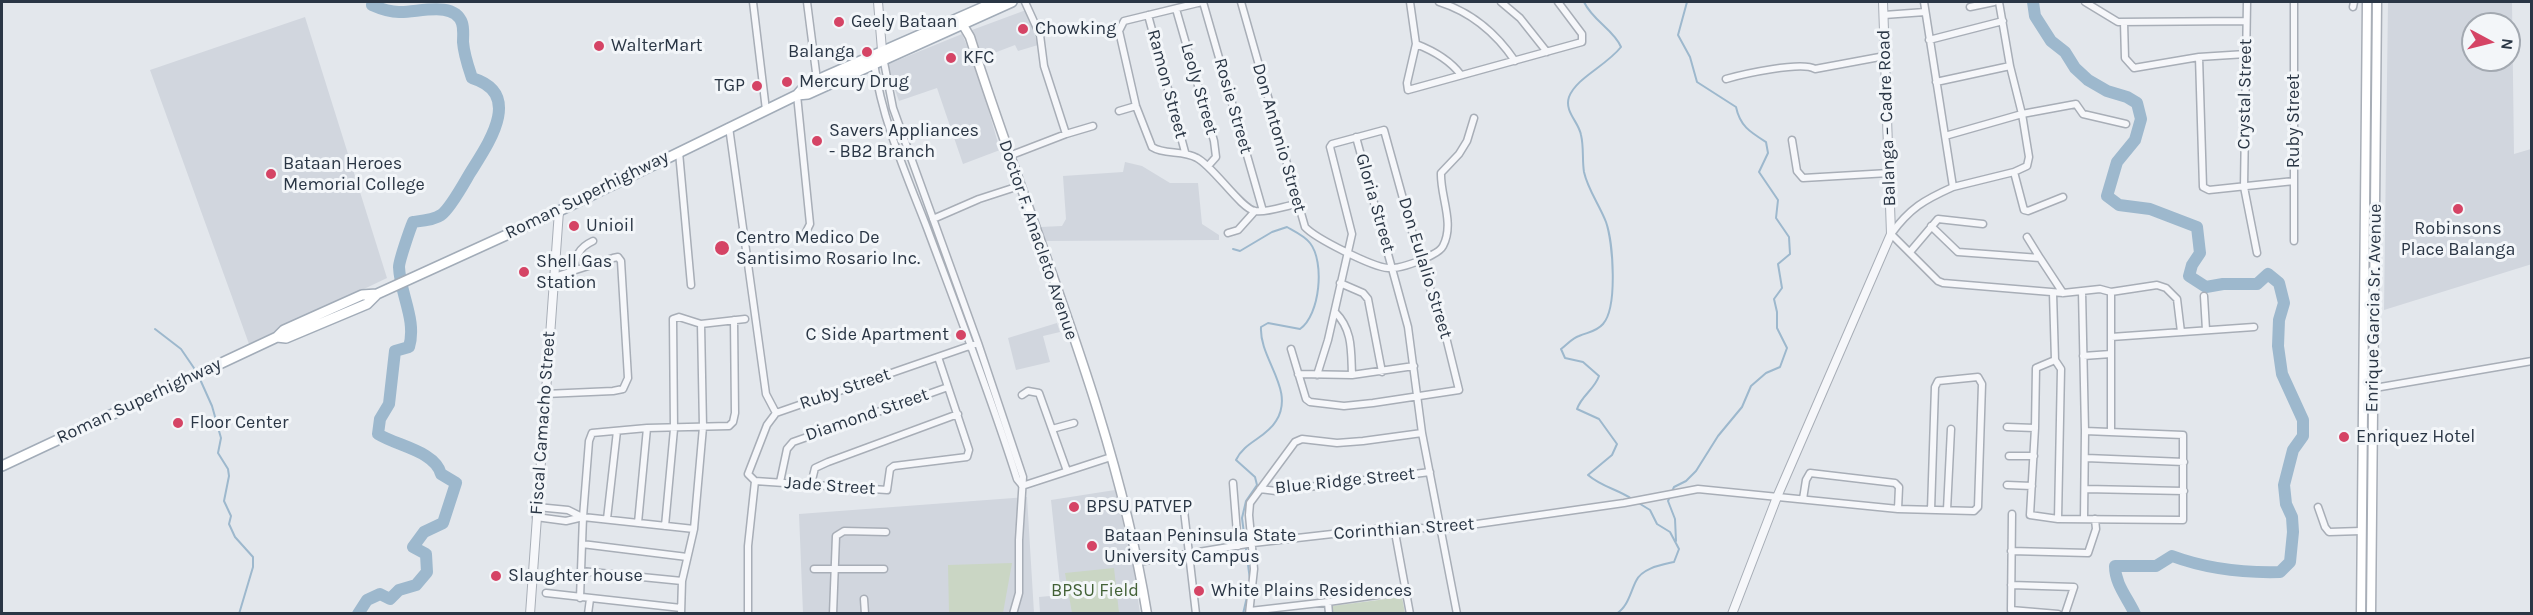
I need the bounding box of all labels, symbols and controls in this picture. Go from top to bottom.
place label: Geely Bataan [851,11,957,33]
north arrow [2461,12,2521,72]
marker: Geely Bataan [832,15,846,29]
place label: Chowking [1035,18,1116,40]
marker: Chowking [1016,22,1030,36]
street label: Ramon Street [1142,27,1192,141]
street label: Balanga – Cadre Road [1873,29,1901,207]
place label: WalterMart [611,35,702,57]
text: N [2497,37,2518,51]
street label: Crystal Street [2233,38,2257,150]
marker: WalterMart [592,39,606,53]
place label: Balanga [788,41,855,63]
street label: Leoly Street [1176,41,1222,137]
marker: Balanga [860,45,874,59]
place label: KFC [963,47,994,69]
marker: KFC [944,51,958,65]
street label: Rosie Street [1209,56,1257,156]
street label: Don Antonio Street [1247,61,1311,215]
place label: Mercury Drug [799,71,909,93]
street label: Ruby Street [2283,74,2305,168]
place label: TGP [714,75,745,97]
marker: Mercury Drug [780,75,794,89]
marker: TGP [750,79,764,93]
place label: Savers Appliances - BB2 Branch [829,120,979,162]
marker: Savers Appliances - BB2 Branch [810,134,824,148]
street label: Doctor F. Anacleto Avenue [994,137,1082,343]
street label: Roman Superhighway [502,146,672,244]
street label: Gloria Street [1351,151,1399,255]
place label: Bataan Heroes Memorial College [283,153,425,195]
marker: Bataan Heroes Memorial College [264,167,278,181]
street label: Don Eulalio Street [1393,195,1457,341]
marker: Robinsons Place Balanga [2451,202,2465,216]
street label: Enrique Garcia Sr. Avenue [2361,203,2387,413]
place label: Unioil [586,215,634,237]
place label: Robinsons Place Balanga [2401,218,2515,260]
marker: Unioil [567,219,581,233]
place label: Centro Medico De Santisimo Rosario Inc. [736,227,920,270]
marker: Centro Medico De Santisimo Rosario Inc. [713,239,731,257]
place label: Shell Gas Station [536,251,612,294]
marker: Shell Gas Station [517,265,531,279]
place label: C Side Apartment [806,324,949,346]
marker: C Side Apartment [954,328,968,342]
street label: Fiscal Camacho Street [526,330,560,516]
street label: Roman Superhighway [53,353,225,449]
street label: Ruby Street [797,363,893,415]
street label: Diamond Street [802,384,932,446]
place label: Floor Center [190,412,289,434]
marker: Floor Center [171,416,185,430]
place label: Enriquez Hotel [2356,426,2475,448]
marker: Enriquez Hotel [2337,430,2351,444]
street label: Blue Ridge Street [1274,463,1416,499]
street label: Jade Street [784,472,876,500]
place label: BPSU PATVEP [1086,496,1192,518]
marker: BPSU PATVEP [1067,500,1081,514]
street label: Corinthian Street [1333,513,1475,545]
place label: Bataan Peninsula State University Campus [1104,525,1296,568]
marker: Bataan Peninsula State University Campus [1085,539,1099,553]
place label: Slaughter house [508,565,643,587]
marker: Slaughter house [489,569,503,583]
park label: BPSU Field [1051,580,1139,602]
place label: White Plains Residences [1211,580,1412,602]
marker: White Plains Residences [1192,584,1206,598]

